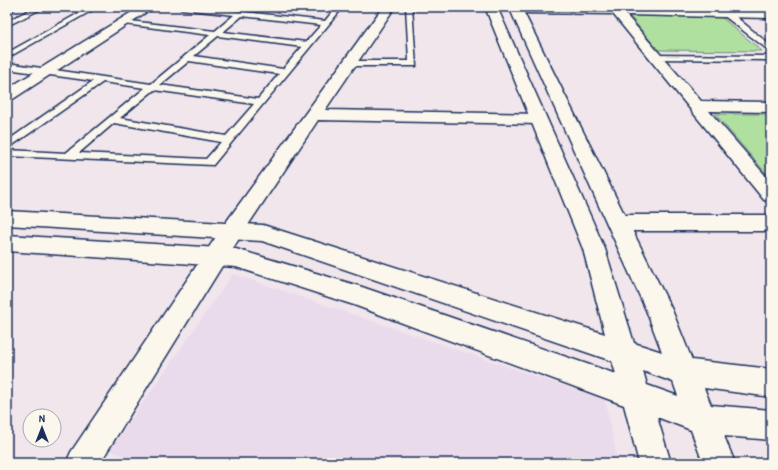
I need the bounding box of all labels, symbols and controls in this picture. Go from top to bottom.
north arrow [22,408,62,448]
text: N [39,411,45,425]

